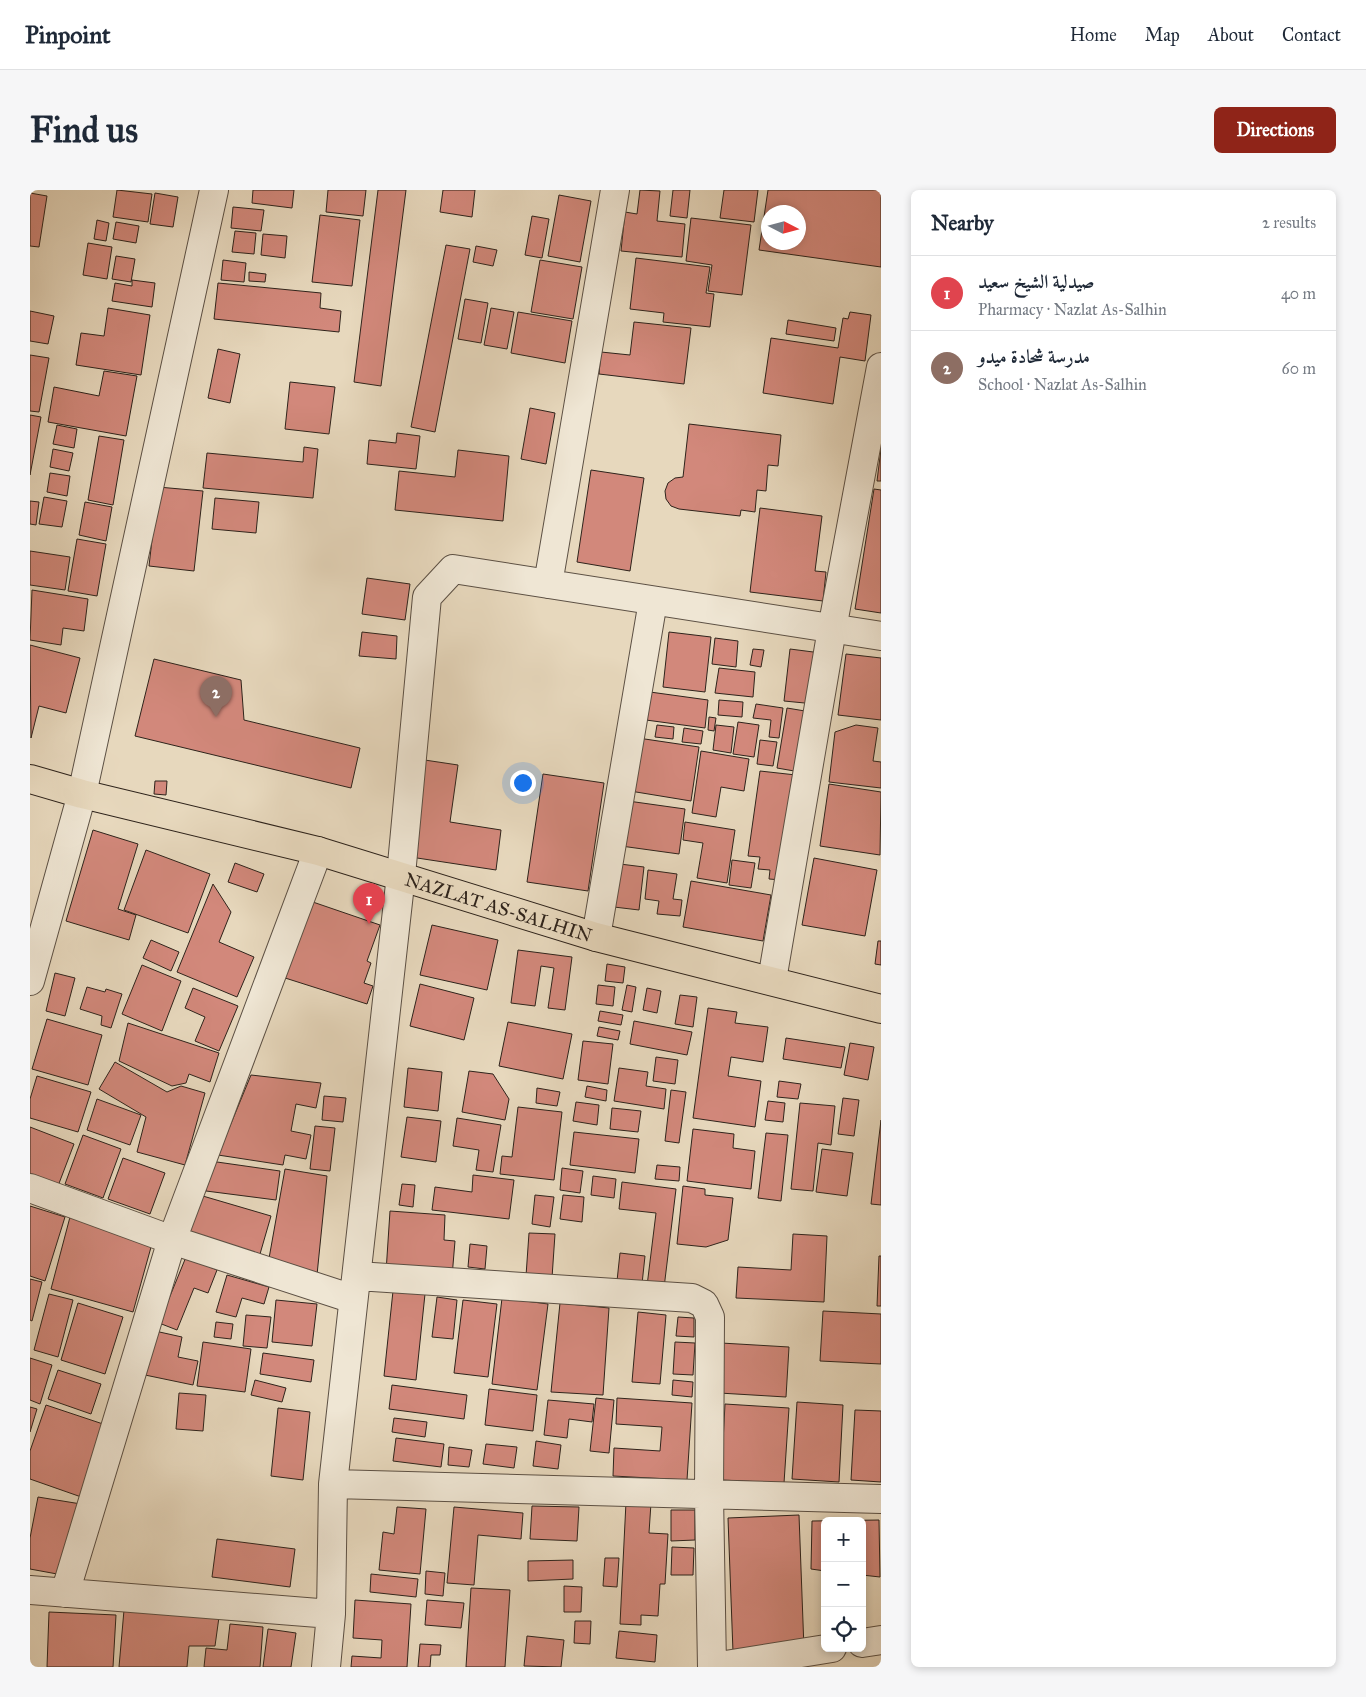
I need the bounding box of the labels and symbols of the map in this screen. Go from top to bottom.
north arrow [761,205,806,250]
pin: 2 [200,676,232,717]
your location [510,770,536,796]
street label: NAZLAT AS-SALHIN [402,867,595,947]
pin: 1 [353,883,385,924]

